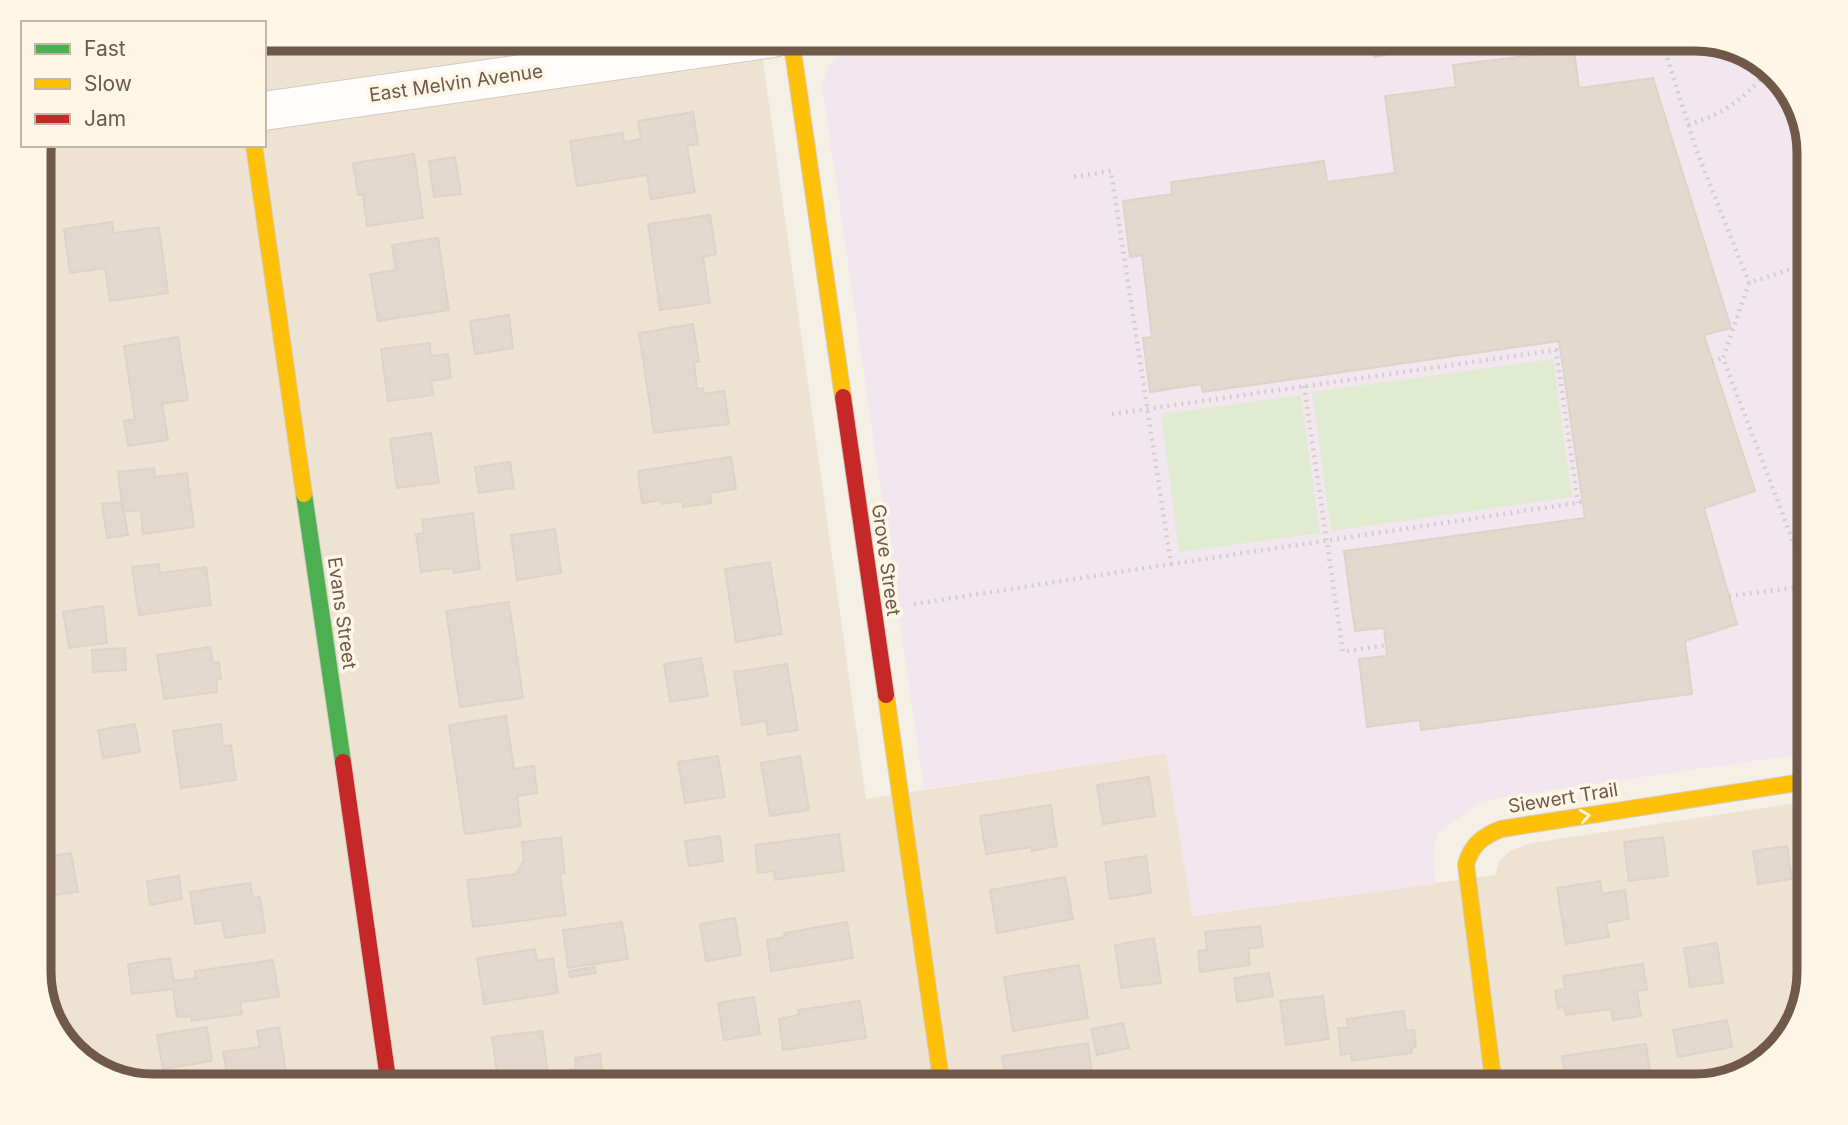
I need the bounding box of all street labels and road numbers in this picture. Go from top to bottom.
street label: East Melvin Avenue [368,59,544,107]
street label: Grove Street [867,503,905,617]
street label: Evans Street [323,556,361,670]
street label: Siewert Trail [1506,778,1620,818]

